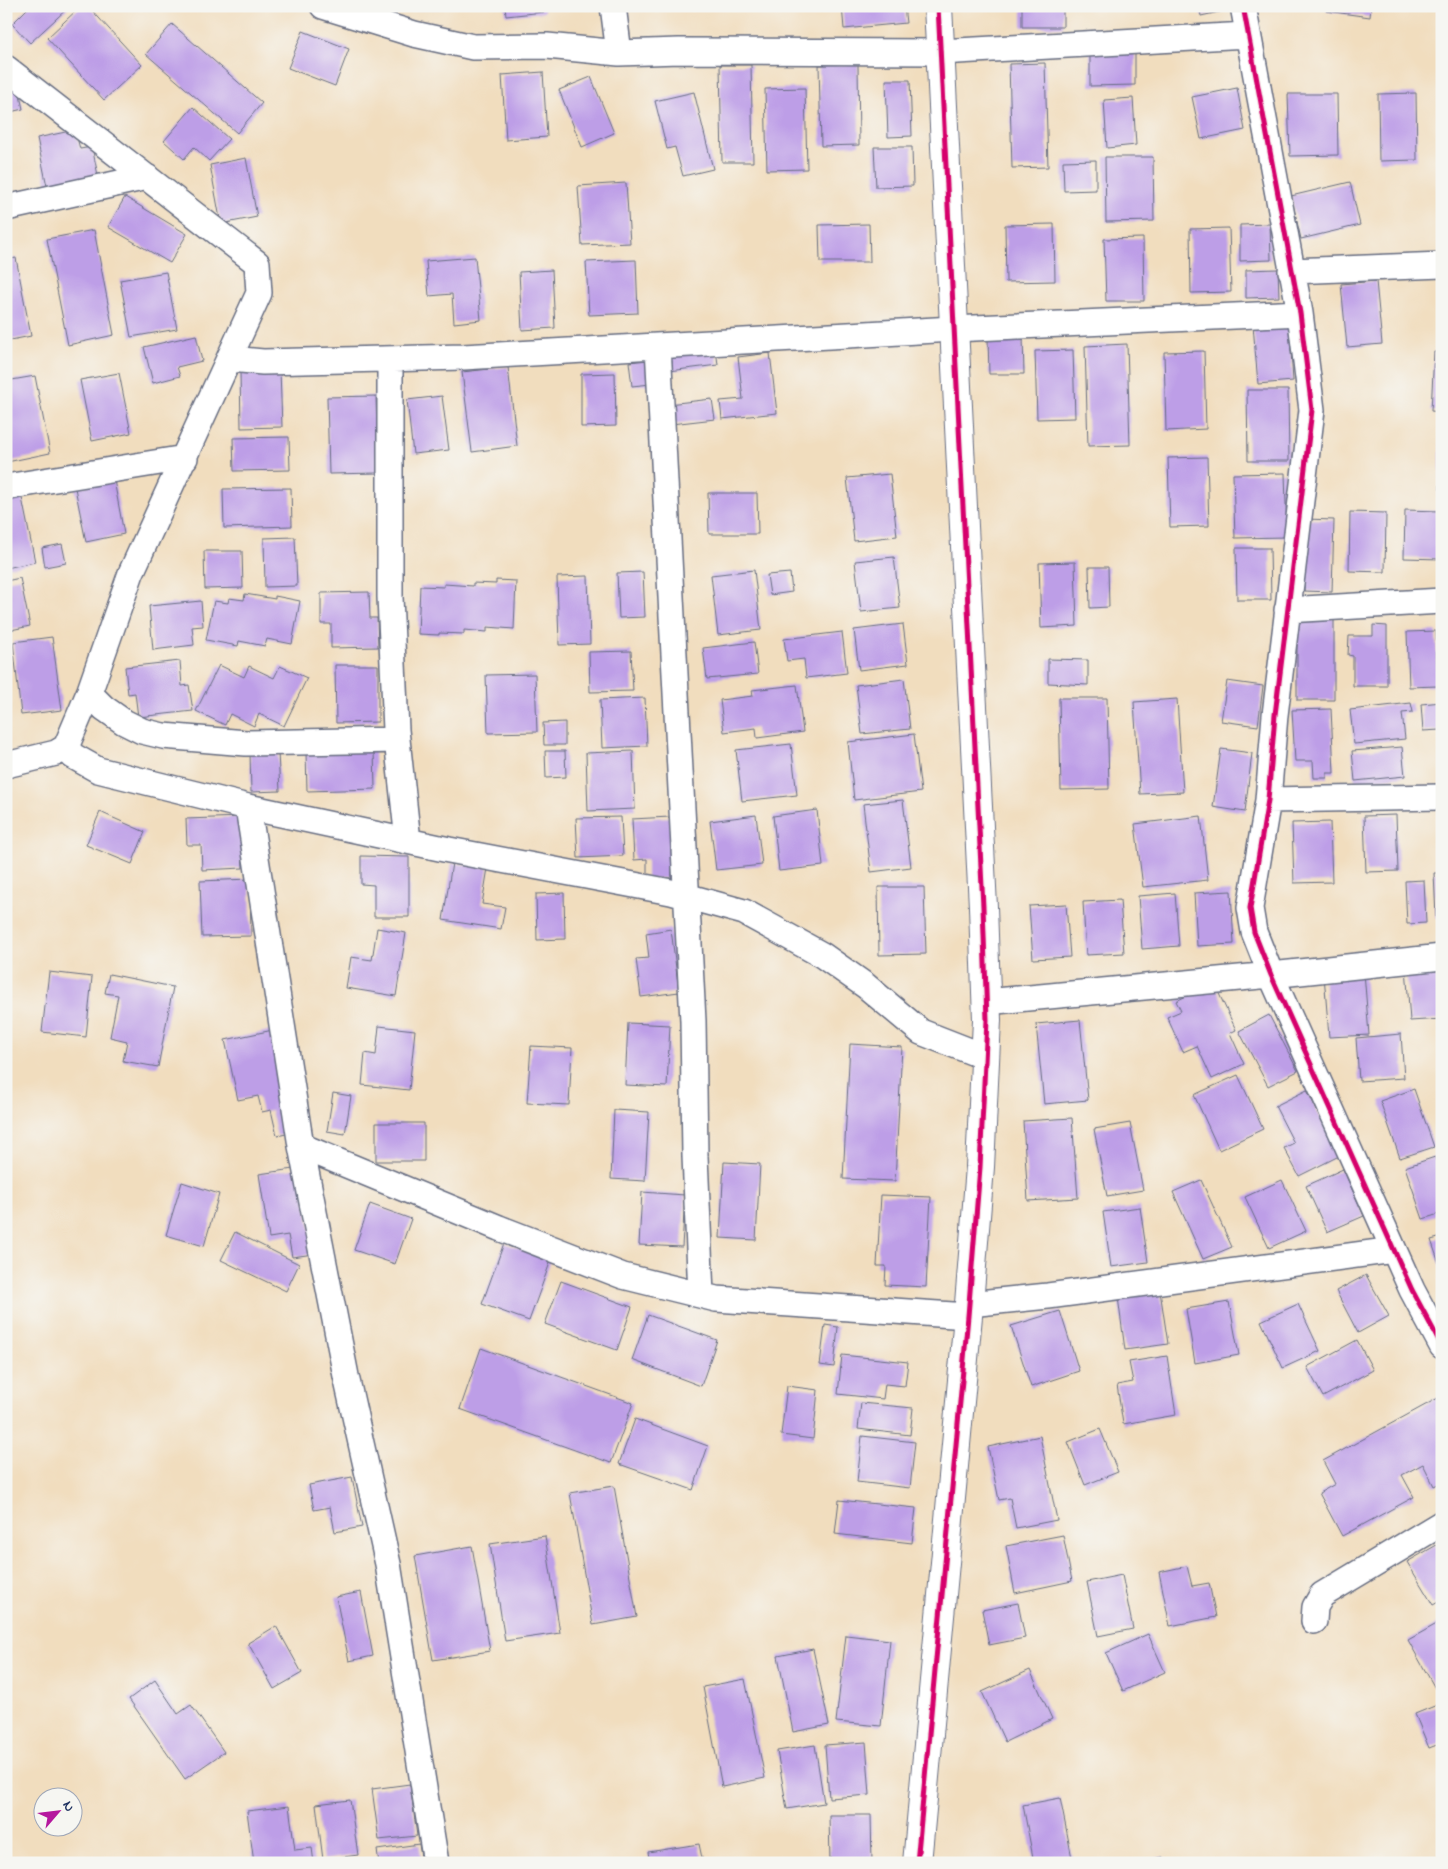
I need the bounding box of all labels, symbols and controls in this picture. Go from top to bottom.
north arrow [32,1786,82,1836]
text: N [57,1797,80,1816]

